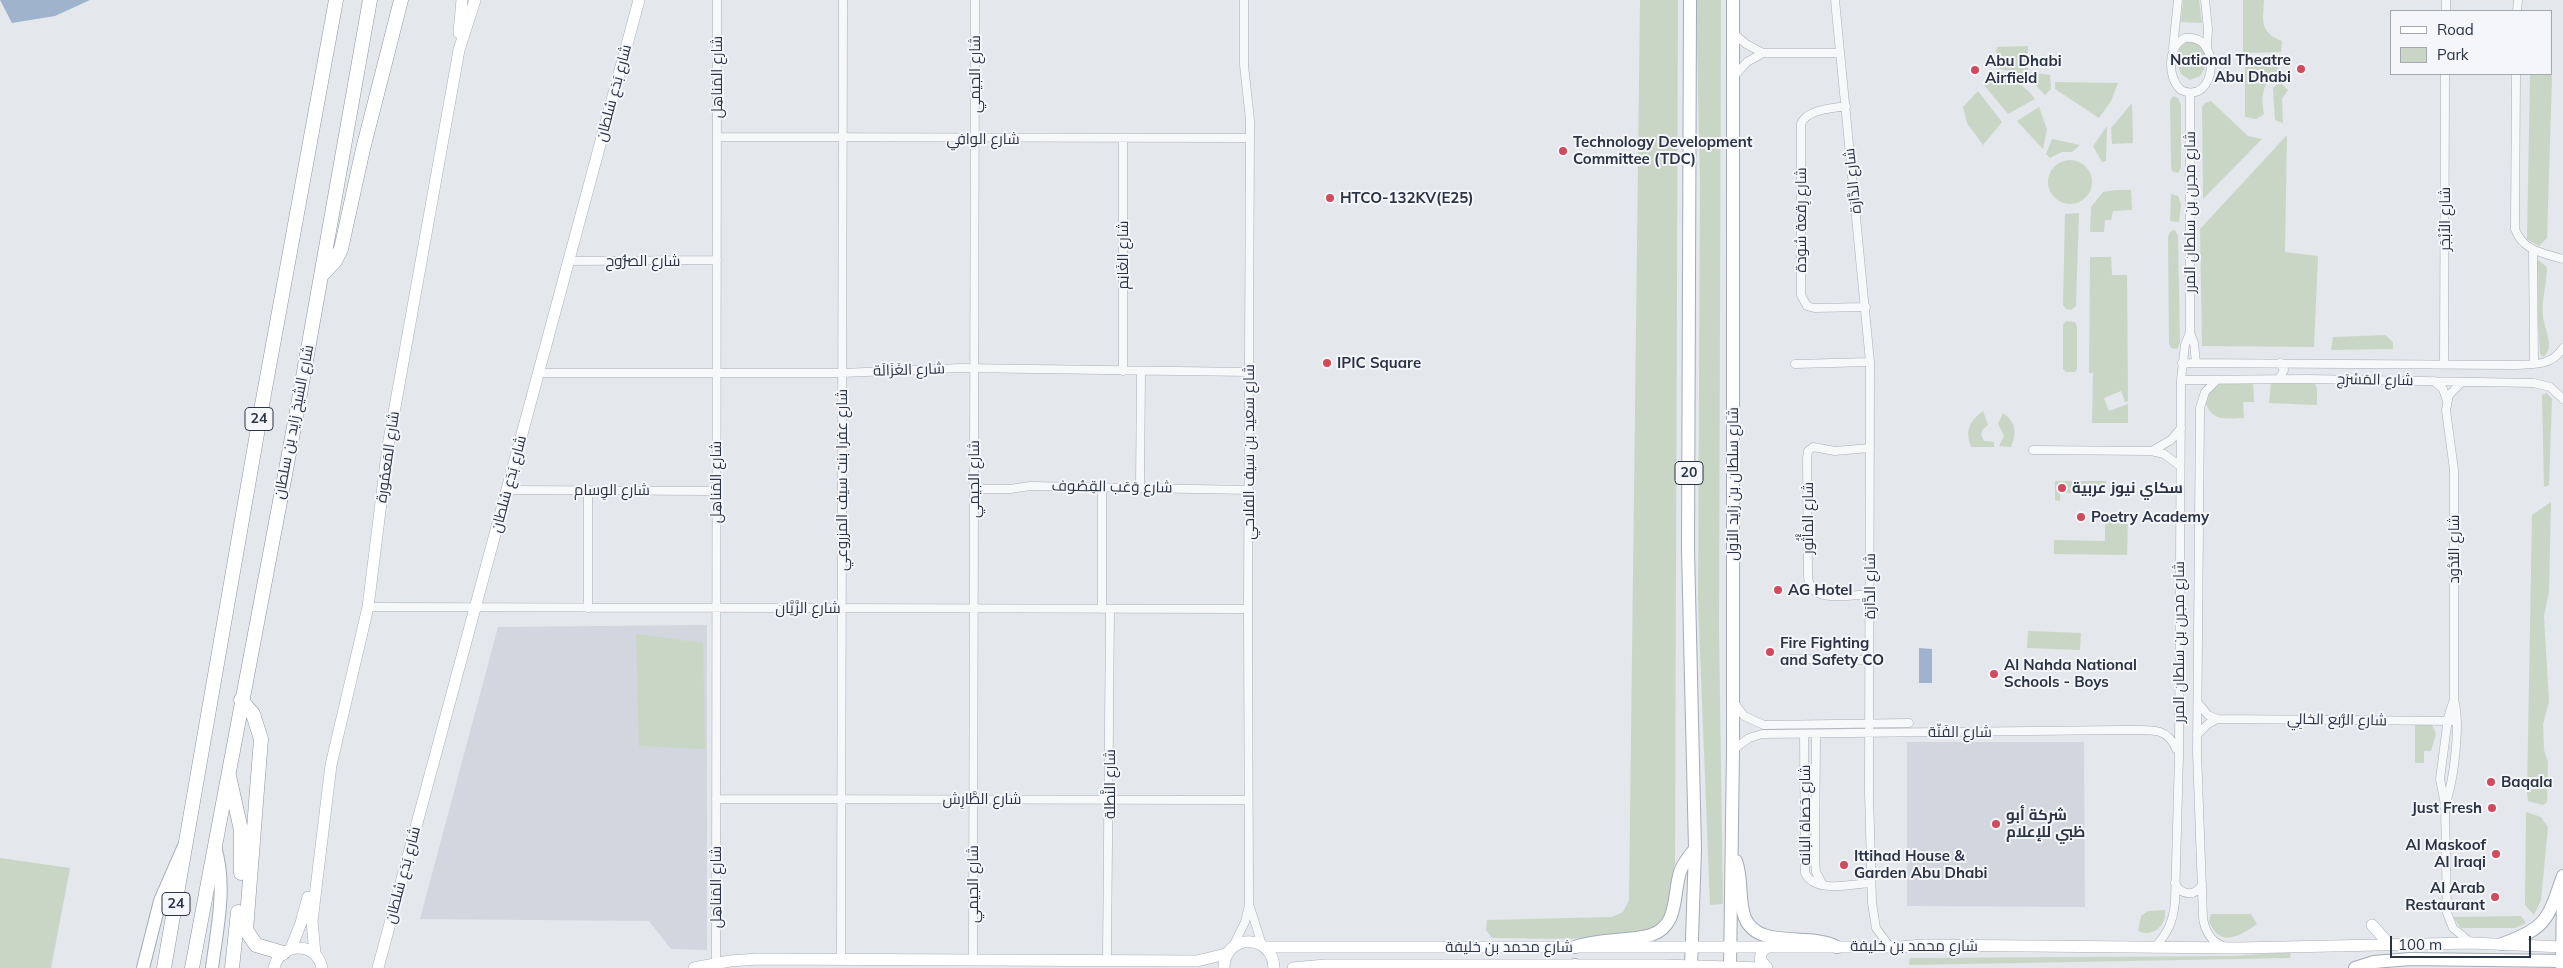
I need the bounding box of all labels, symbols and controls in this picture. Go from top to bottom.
legend [2390,10,2553,75]
text: Road [2437,20,2474,39]
street label: شارع الجيمي [966,35,984,113]
street label: شارع المَناهِل [708,36,726,118]
street label: شارع بَدَع سُلطان [592,42,636,144]
text: Park [2437,45,2469,64]
place label: National Theatre Abu Dhabi [2170,51,2291,86]
place label: Abu Dhabi Airfield [1985,52,2062,87]
marker: National Theatre Abu Dhabi [2295,63,2307,75]
marker: Abu Dhabi Airfield [1969,64,1981,76]
street label: شارع الوافِي [946,130,1020,148]
street label: شارع مجرن بن سلطان المرر [2181,131,2199,293]
place label: Technology Development Committee (TDC) [1573,133,1753,168]
marker: Technology Development Committee (TDC) [1557,145,1569,157]
street label: شارع الدَّارَة [1841,147,1865,215]
street label: شارع رِقعة سُودة [1792,167,1810,273]
street label: شارع الأبْجَر [2436,187,2454,251]
place label: HTCO-132KV(E25) [1340,189,1474,207]
marker: HTCO-132KV(E25) [1324,192,1336,204]
street label: شارع الغَانِم [1114,221,1132,289]
street label: شارع الصُّرُوح [606,252,680,270]
street label: شارع الشيخ زايد بن سلطان [270,343,318,501]
place label: IPIC Square [1337,354,1421,372]
marker: IPIC Square [1321,357,1333,369]
street label: شارع الغَزَالَة [873,360,945,380]
street label: شارع سعيد بن سيف الفلاحي [1240,364,1258,540]
street label: شارع المَسْرَج [2336,370,2414,390]
street label: شارع عفرا بنت سيف المزروعي [833,389,851,571]
street label: شارع سلطان بن زايد الأول [1724,407,1742,561]
road number: 24 [245,408,273,430]
street label: شارع المَعمُورة [373,410,403,504]
street label: شارع بَدَع سُلطان [487,433,531,535]
street label: شارع الجيمي [965,440,983,518]
street label: شارع المَناهِل [707,441,725,523]
road number: 20 [1675,462,1703,484]
street label: شارع وَعَب القِصُوف [1051,477,1173,497]
place label: سكاي نيوز عربية [2072,479,2183,497]
street label: شارع الوِسام [574,481,650,499]
street label: شارع المَأْثُور [1799,482,1817,554]
marker: سكاي نيوز عربية [2056,482,2068,494]
place label: Poetry Academy [2091,508,2209,526]
marker: Poetry Academy [2075,511,2087,523]
street label: شارع النُّدُود [2445,515,2463,583]
street label: شارع الدَّارَة [1861,553,1879,619]
street label: شارع مجرن بن سلطان المرر [2170,561,2188,723]
place label: AG Hotel [1788,581,1852,599]
marker: AG Hotel [1772,584,1784,596]
street label: شارع الرَّيَّان [775,599,841,617]
place label: Fire Fighting and Safety CO [1780,634,1884,669]
marker: Fire Fighting and Safety CO [1764,646,1776,658]
place label: Al Nahda National Schools - Boys [2004,656,2137,691]
marker: Al Nahda National Schools - Boys [1988,668,2000,680]
street label: شارع الرُّبع الخالِي [2287,710,2387,730]
street label: شارع الفَنّة [1928,723,1992,741]
street label: شارع النَّطلة [1101,749,1119,819]
street label: شارع حَصاة البانه [1796,765,1814,865]
place label: Baqala [2501,773,2552,791]
marker: Baqala [2485,776,2497,788]
street label: شارع الطَّارِش [943,790,1021,808]
place label: Just Fresh [2411,799,2482,817]
marker: Just Fresh [2486,802,2498,814]
place label: شركة أبو ظبي للإعلام [2006,806,2085,841]
marker: شركة أبو ظبي للإعلام [1990,818,2002,830]
street label: شارع بَدَع سُلطان [381,824,425,926]
place label: Al Maskoof Al Iraqi [2406,836,2486,871]
street label: شارع الجيمي [964,845,982,923]
street label: شارع المَناهِل [707,846,725,928]
place label: Ittihad House & Garden Abu Dhabi [1854,847,1987,882]
marker: Al Maskoof Al Iraqi [2490,848,2502,860]
marker: Ittihad House & Garden Abu Dhabi [1838,859,1850,871]
place label: Al Arab Restaurant [2405,879,2485,914]
marker: Al Arab Restaurant [2489,891,2501,903]
road number: 24 [162,892,190,916]
scale bar [2393,926,2534,958]
text: 100 m [2398,935,2442,954]
street label: شارع محمد بن خليفة [1850,937,1978,955]
street label: شارع محمد بن خليفة [1445,938,1573,956]

